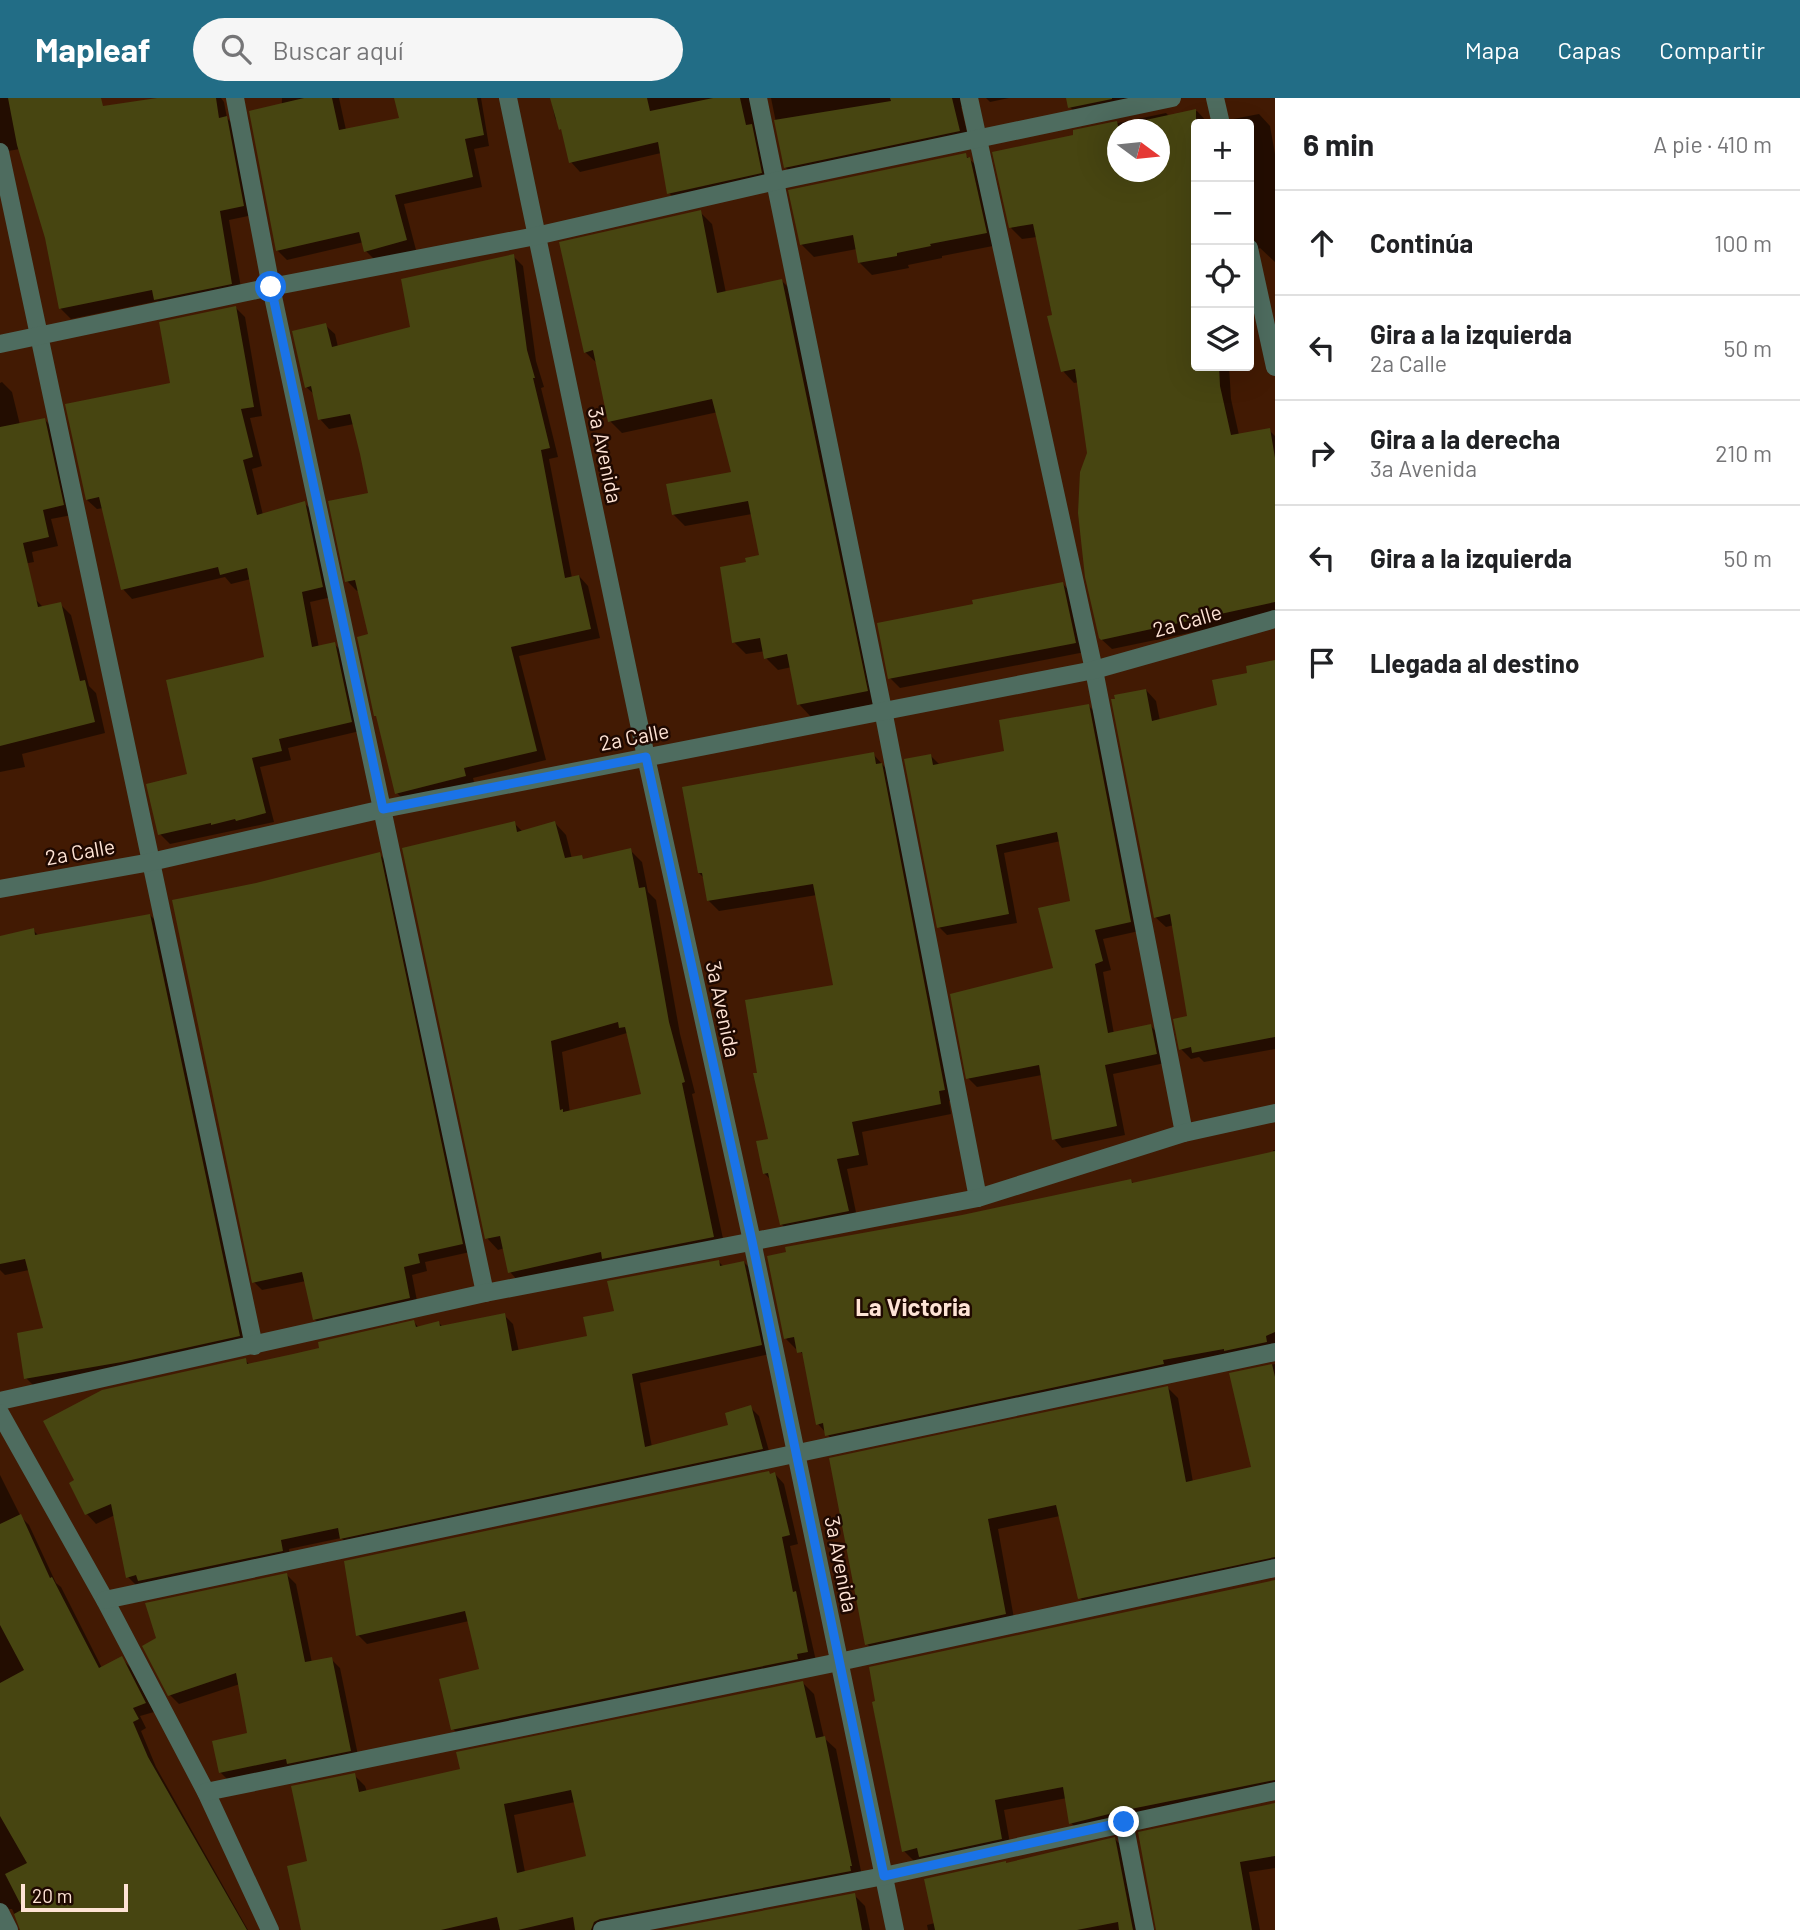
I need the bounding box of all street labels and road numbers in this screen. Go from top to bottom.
street label: 3a Avenida [584,405,628,505]
street label: 2a Calle [1150,598,1224,642]
street label: 2a Calle [597,717,671,755]
street label: 2a Calle [43,833,117,869]
street label: 3a Avenida [702,959,746,1059]
street label: 3a Avenida [820,1514,864,1614]

